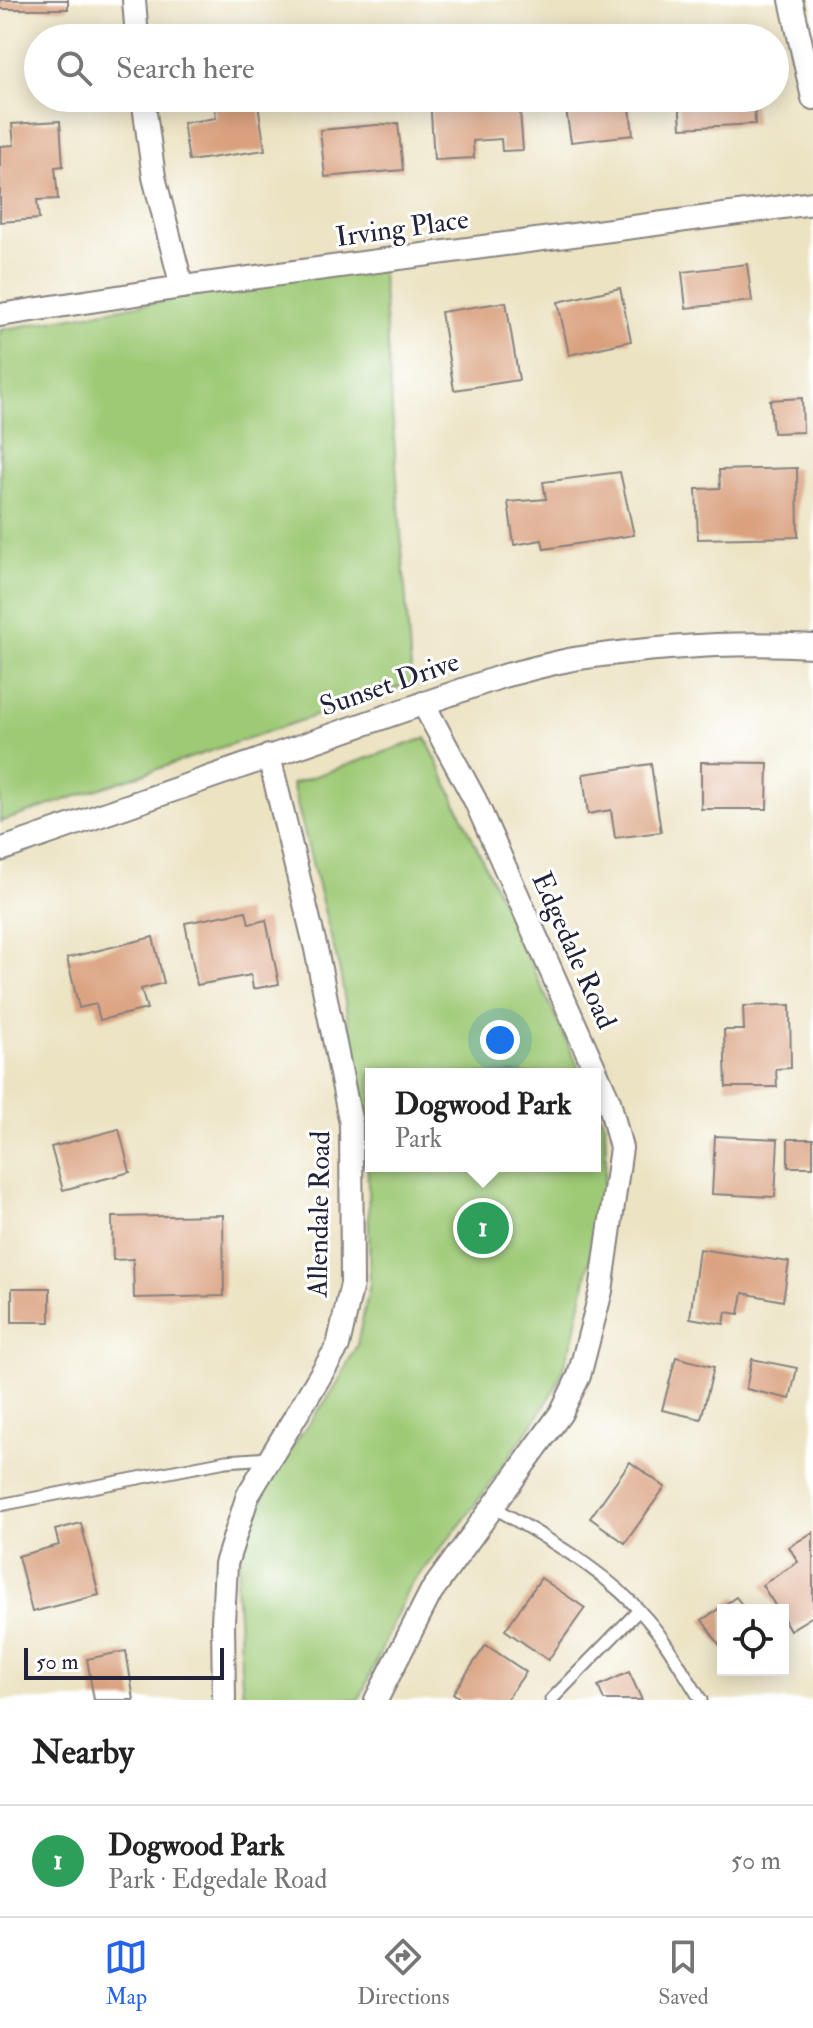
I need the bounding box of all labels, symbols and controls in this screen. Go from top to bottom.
search box [24,24,789,112]
icon: search [52,46,96,90]
text: Search here [116,50,255,87]
street label: Irving Place [334,202,471,255]
street label: Sunset Drive [315,644,464,725]
street label: Edgedale Road [523,867,624,1035]
your location [480,1020,520,1060]
popup [365,1068,601,1172]
text: Dogwood Park [395,1086,571,1123]
text: Park [395,1123,442,1155]
street label: Allendale Road [301,1130,338,1299]
pin: 1 [457,1198,509,1258]
map controls [717,1604,789,1676]
button: locate [717,1604,789,1676]
scale bar [24,1644,224,1680]
text: 50 m [36,1648,78,1676]
text: Nearby [32,1731,134,1774]
text: Dogwood Park [108,1827,285,1864]
text: 1 [53,1845,63,1877]
text: 50 m [731,1845,781,1877]
text: Park · Edgedale Road [108,1864,327,1896]
tab: Map [104,1935,148,2011]
tab: Directions [357,1935,450,2011]
tab: Saved [658,1935,709,2011]

